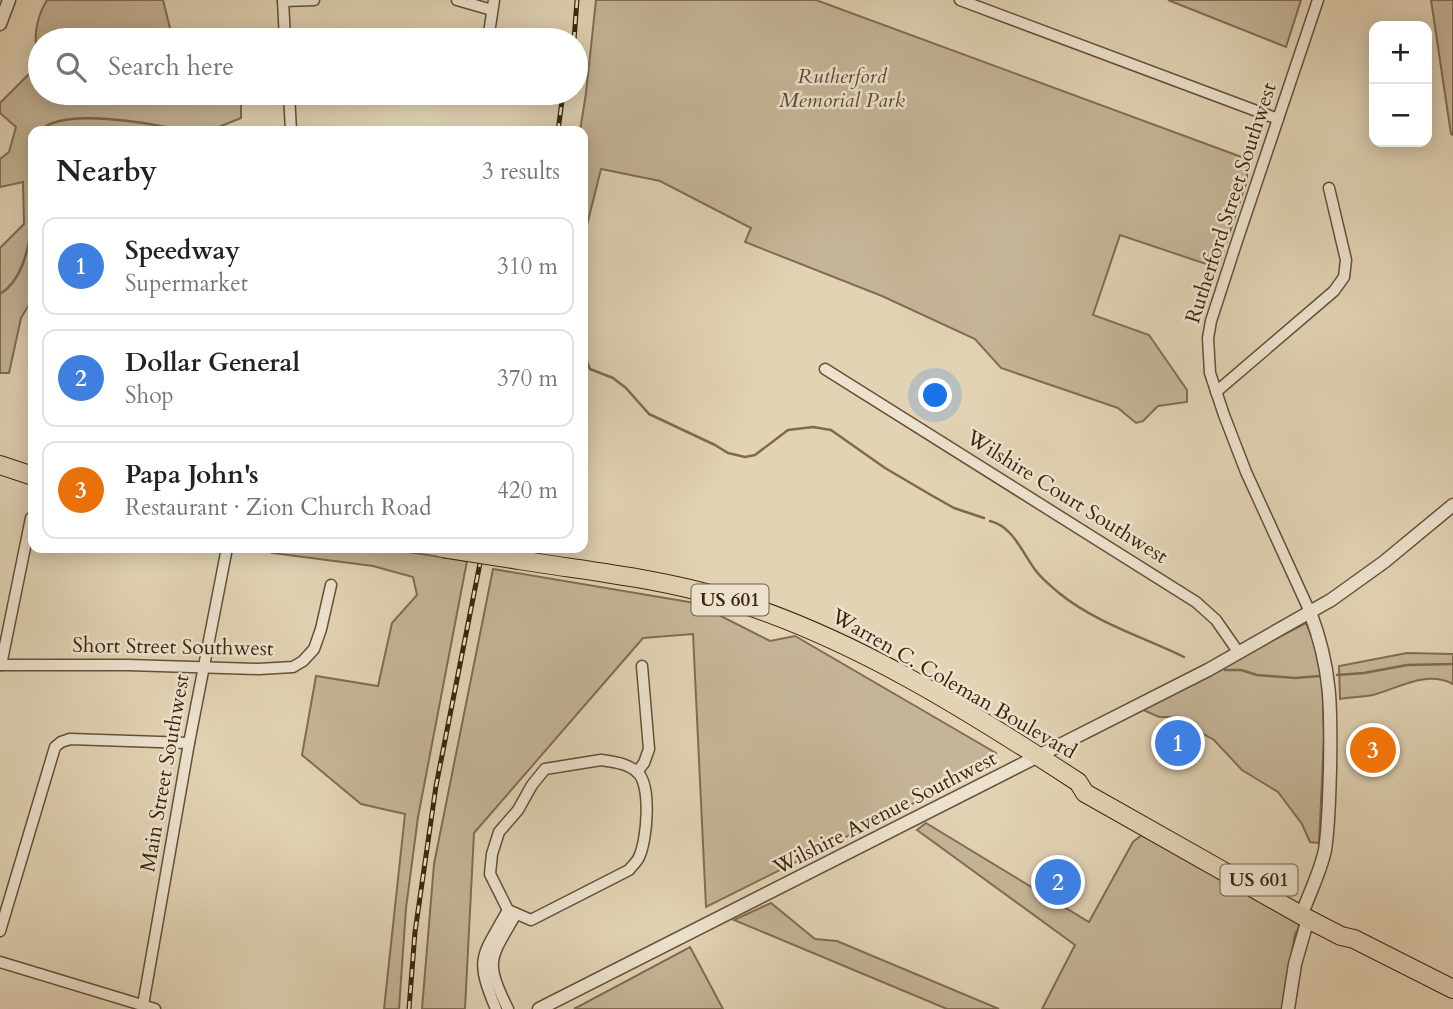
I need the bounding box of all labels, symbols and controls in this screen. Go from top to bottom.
map controls [1369,21,1432,147]
button: + [1369,21,1432,84]
search box [28,28,588,105]
icon: search [52,48,90,86]
text: Search here [108,49,234,84]
park label: Rutherford Memorial Park [779,62,906,115]
street label: Rutherford Street Southwest [1178,79,1284,327]
button: − [1369,84,1432,147]
text: Nearby [56,151,157,192]
text: 3 results [482,156,560,187]
text: Speedway [125,233,240,268]
text: 1 [75,251,87,282]
text: 310 m [497,251,558,282]
text: Supermarket [125,268,248,299]
text: Dollar General [125,345,300,380]
text: 2 [75,363,87,394]
text: 370 m [497,363,558,394]
your location [918,378,952,412]
text: Shop [125,380,174,411]
street label: Wilshire Court Southwest [960,423,1173,571]
text: Papa John's [125,457,259,492]
text: 3 [75,475,87,506]
text: 420 m [497,475,558,506]
text: Restaurant · Zion Church Road [125,492,431,523]
road number: US 601 [692,584,768,615]
street label: Warren C. Coleman Boulevard [825,601,1082,766]
street label: Short Street Southwest [72,631,274,663]
street label: Main Street Southwest [133,672,197,874]
pin: 1 [1155,717,1201,769]
pin: 3 [1350,724,1396,776]
street label: Wilshire Avenue Southwest [767,744,1002,882]
pin: 2 [1035,856,1081,908]
road number: US 601 [1220,864,1298,895]

